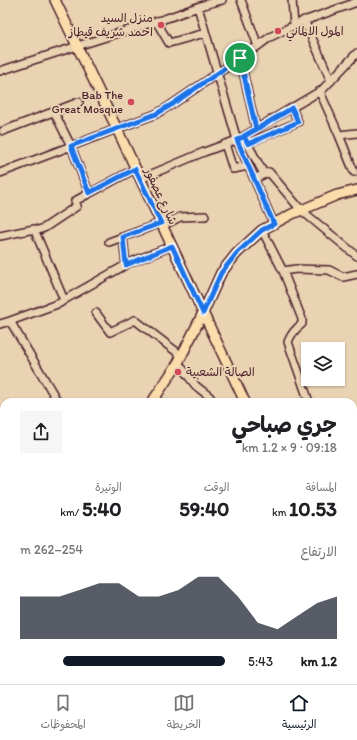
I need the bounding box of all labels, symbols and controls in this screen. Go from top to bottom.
place label: منزل السيد احمد شريف قيطاز [68,11,153,39]
marker: منزل السيد احمد شريف قيطاز [156,20,166,30]
place label: المول الالماني [286,24,344,42]
marker: المول الالماني [273,26,283,36]
pin [223,41,257,75]
icon: arrive [229,47,251,69]
place label: Bab The Great Mosque [51,88,123,116]
marker: Bab The Great Mosque [126,97,136,107]
street label: شارع عصفور [140,165,180,227]
map controls [301,342,345,386]
button: layers [301,342,345,386]
place label: الصالة الشعبية [186,365,255,380]
marker: الصالة الشعبية [173,367,183,377]
button: share [20,411,62,453]
text: جري صباحي [232,411,337,438]
text: 09:18 · 9 × 1.2 km [242,440,337,455]
text: الوتيرة [95,481,122,494]
text: الوقت [204,481,229,494]
text: المسافة [306,481,337,494]
text: 5:40 [82,497,122,521]
text: 59:40 [179,497,229,521]
text: 10.53 [289,497,337,521]
text: /km [60,506,82,519]
text: km [272,506,289,519]
text: 254–262 m [20,542,83,557]
text: الارتفاع [301,544,337,559]
text: 5:43 [248,654,273,669]
text: 1.2 km [301,654,337,669]
tab: المحفوظات [41,692,86,734]
tab: الخريطة [167,692,201,734]
tab: الرئيسية [282,692,317,734]

